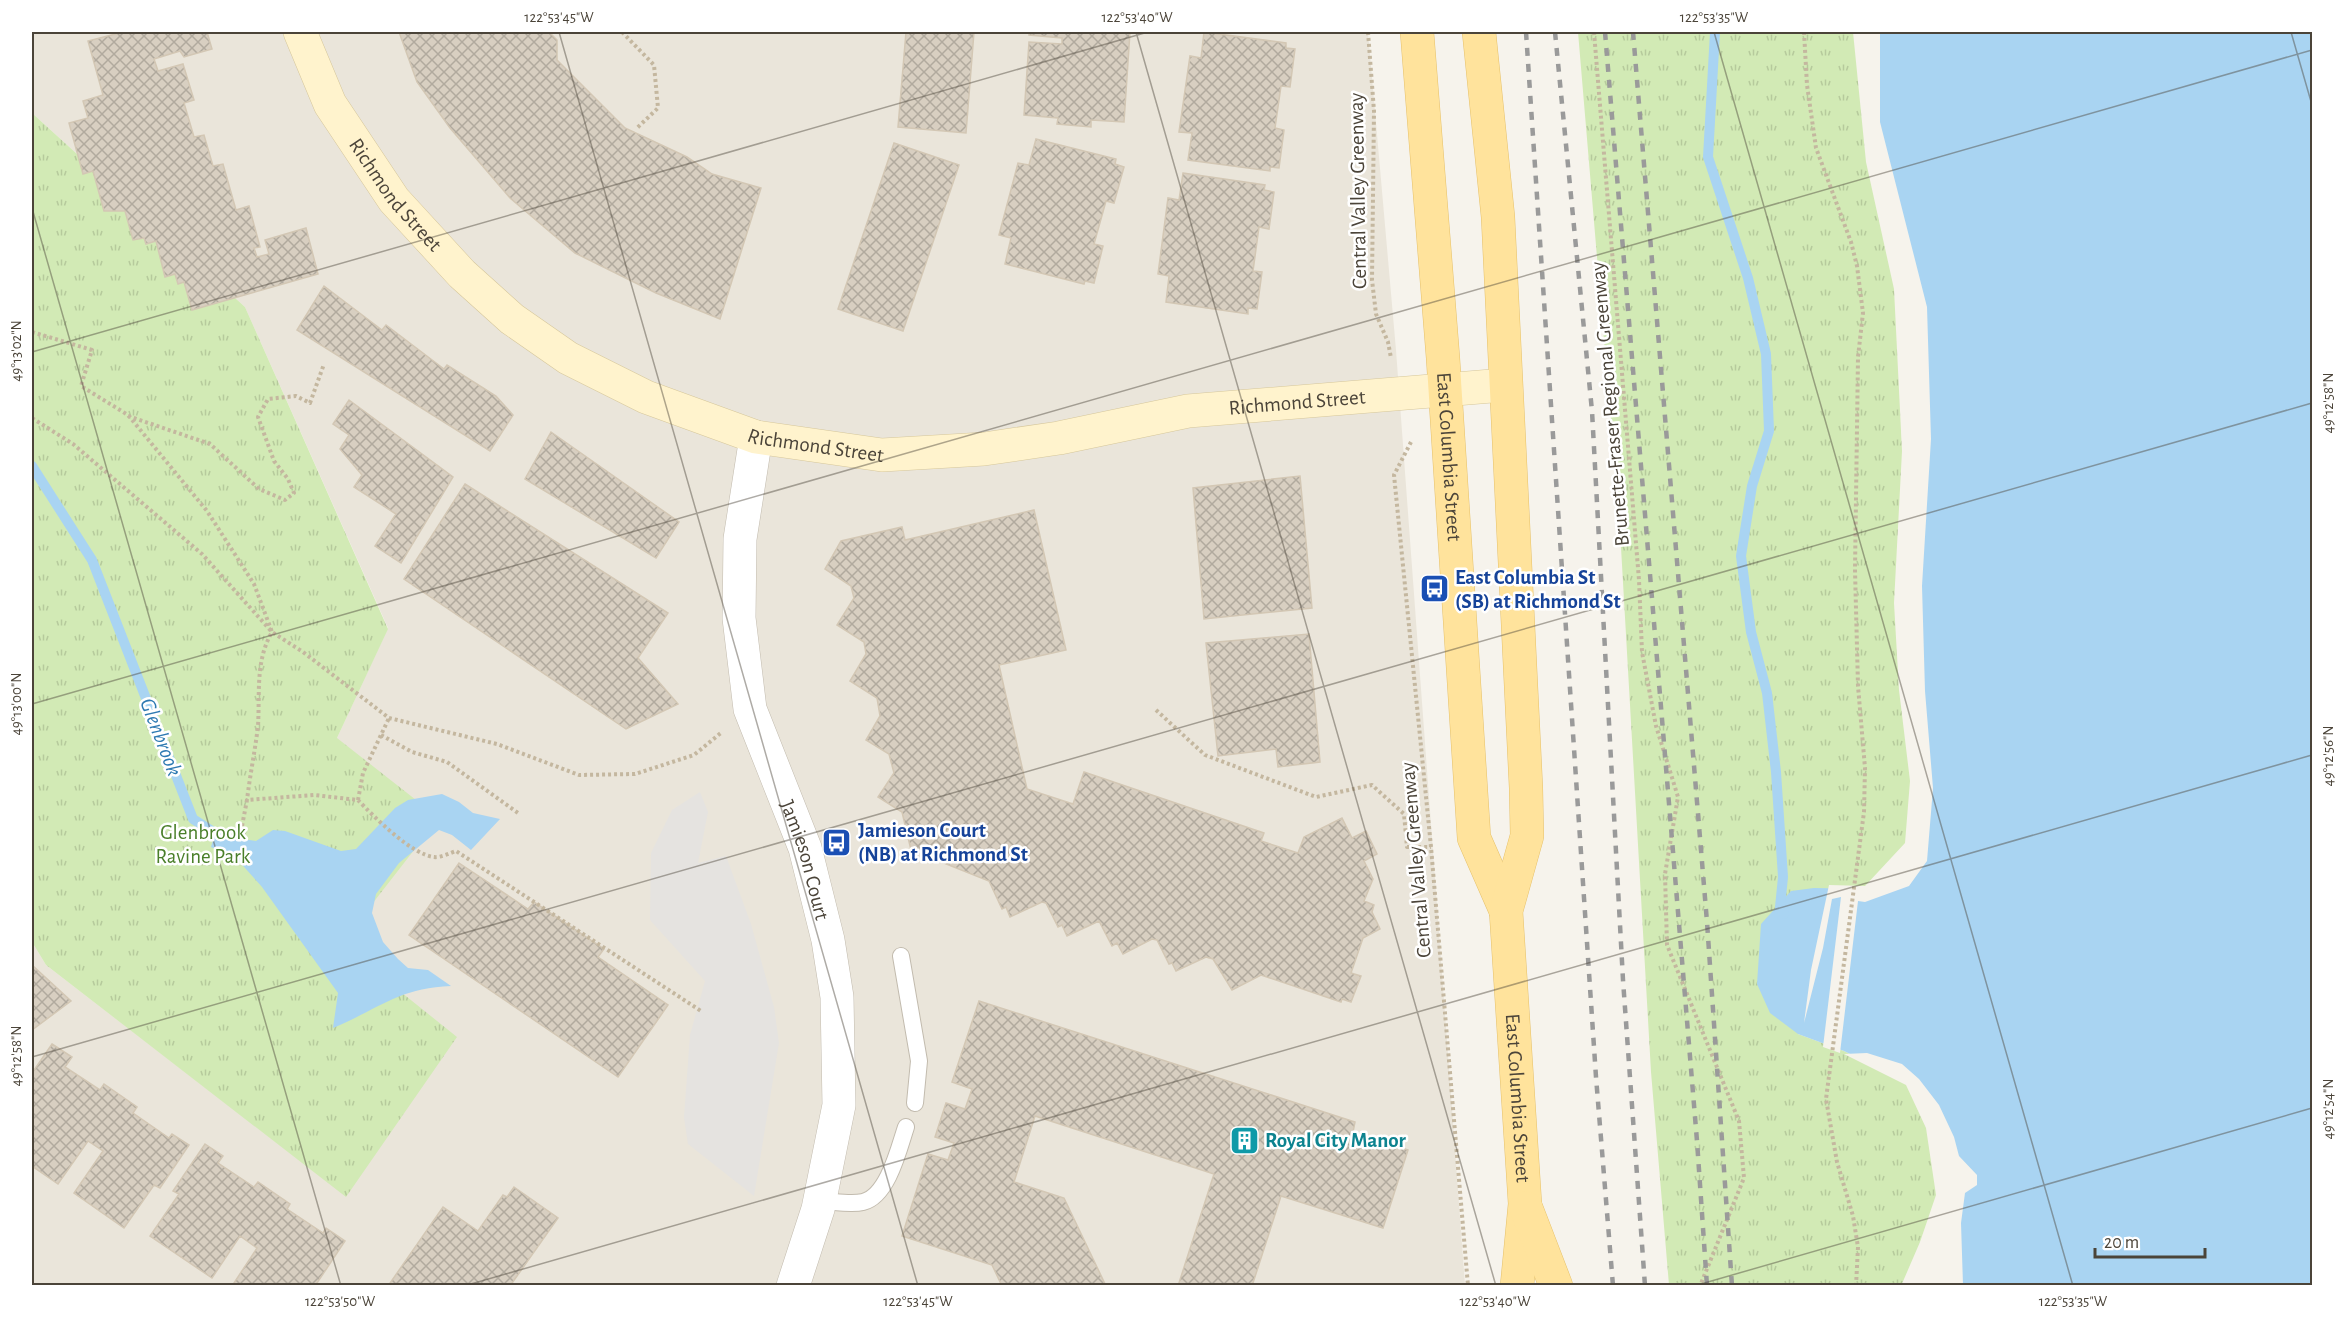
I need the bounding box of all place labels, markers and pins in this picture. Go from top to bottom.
place label: East Columbia St (SB) at Richmond St [1455,567,1621,612]
bus stop icon: East Columbia St (SB) at Richmond St [1418,573,1450,605]
place label: Jamieson Court (NB) at Richmond St [858,820,1028,865]
bus stop icon: Jamieson Court (NB) at Richmond St [821,826,853,858]
building icon: Royal City Manor [1228,1124,1260,1156]
place label: Royal City Manor [1265,1130,1407,1151]

